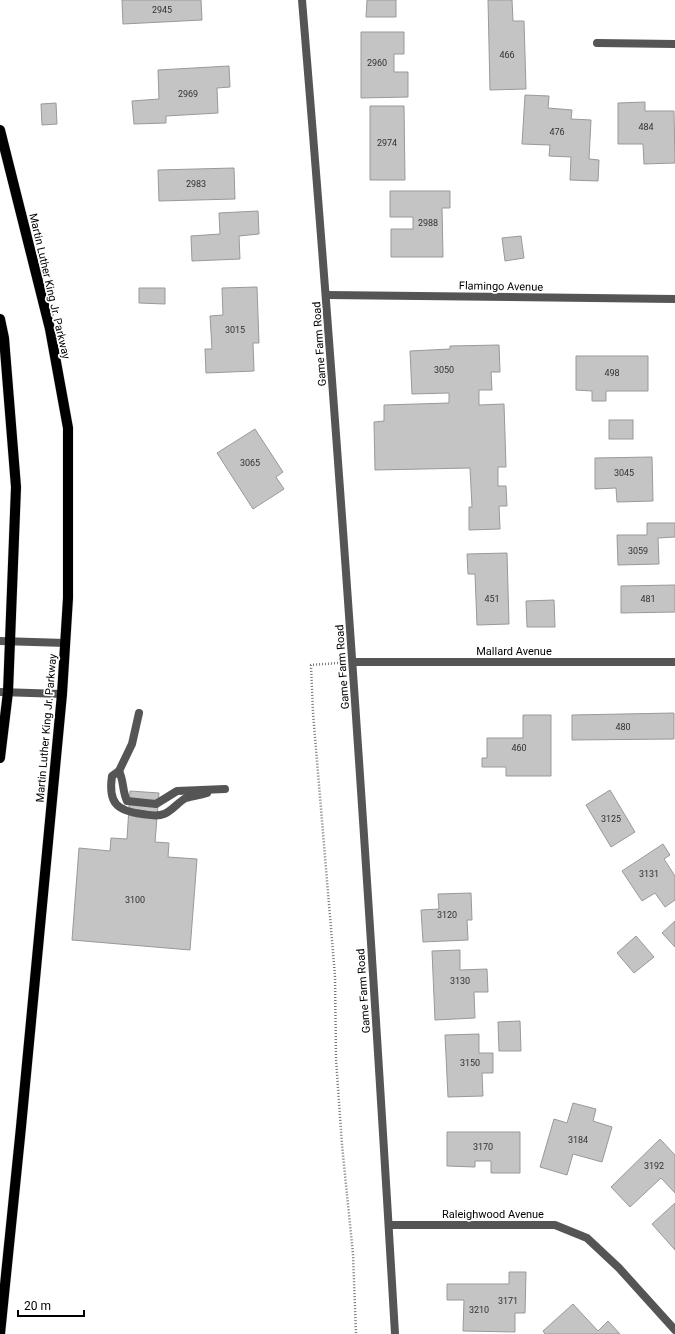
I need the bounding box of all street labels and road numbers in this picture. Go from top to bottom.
street label: Martin Luther King Jr. Parkway [26,212,73,361]
street label: Flamingo Avenue [459,279,543,294]
street label: Game Farm Road [310,301,329,387]
street label: Game Farm Road [333,624,352,710]
street label: Mallard Avenue [476,645,552,658]
street label: Martin Luther King Jr. Parkway [34,652,60,803]
street label: Game Farm Road [354,948,373,1034]
street label: Raleighwood Avenue [442,1208,544,1221]

